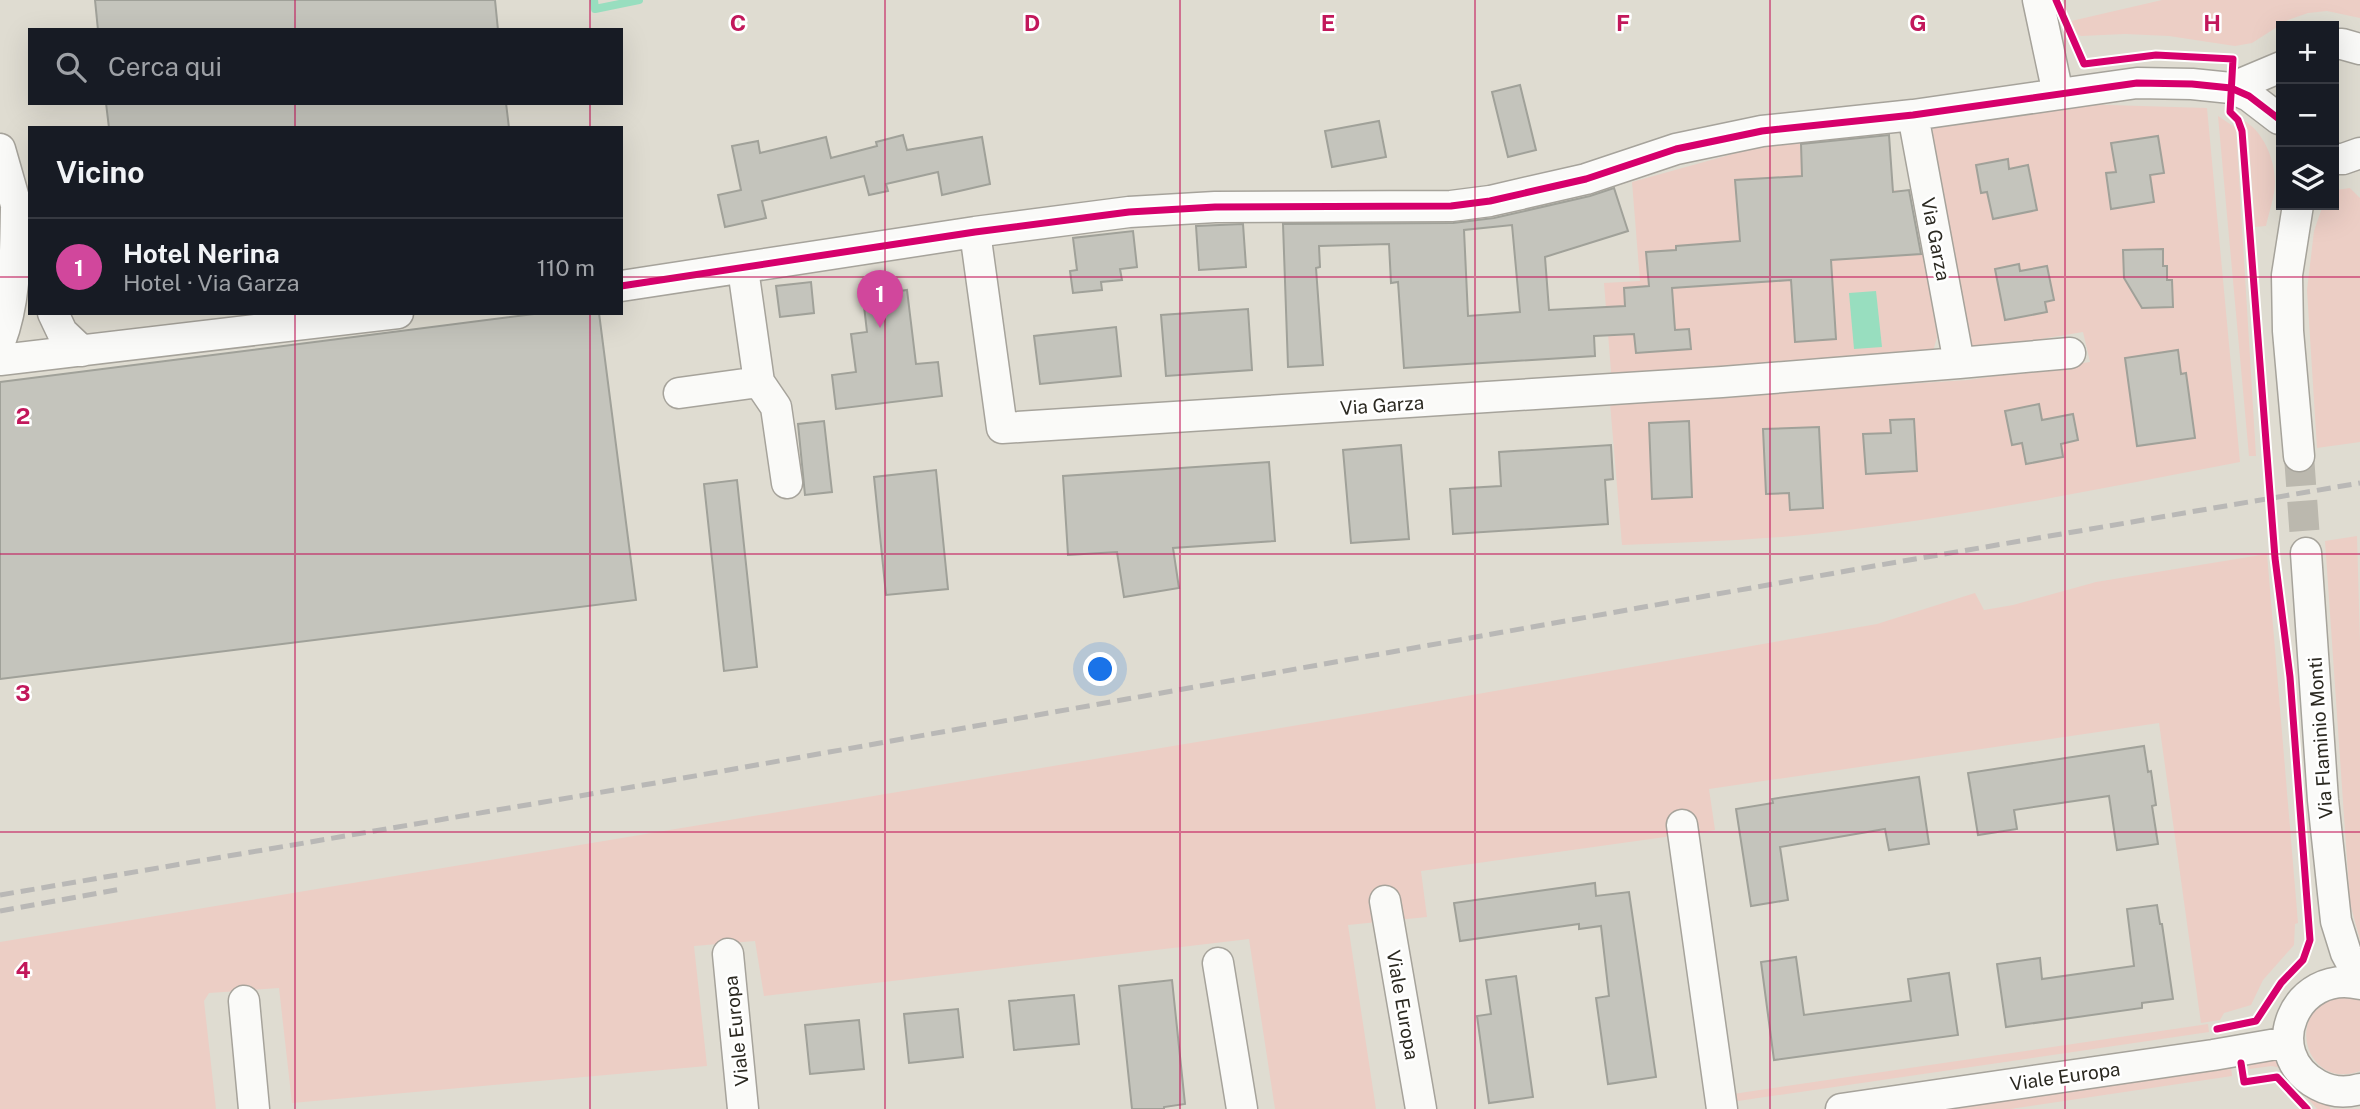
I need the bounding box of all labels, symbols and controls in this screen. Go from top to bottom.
text: C [730,9,746,36]
text: D [1024,9,1040,36]
text: E [1321,9,1335,36]
text: F [1616,9,1630,36]
text: G [1909,9,1927,36]
text: H [2203,9,2221,36]
map controls [2276,21,2339,210]
button: + [2276,21,2339,84]
search box [28,28,623,105]
icon: search [52,48,90,86]
text: Cerca qui [108,51,222,82]
button: − [2276,84,2339,147]
button: layers [2276,147,2339,210]
text: Vicino [56,154,145,190]
street label: Via Garza [1917,196,1955,282]
text: Hotel Nerina [123,238,280,269]
text: 1 [74,254,84,281]
text: 110 m [537,254,595,281]
text: Hotel · Via Garza [123,269,299,296]
pin: 1 [857,270,903,328]
street label: Via Garza [1339,391,1425,419]
text: 2 [16,402,30,429]
your location [1083,652,1117,686]
street label: Via Flaminio Monti [2303,656,2337,820]
text: 3 [15,679,31,706]
street label: Viale Europa [1383,948,1423,1062]
text: 4 [15,956,31,983]
street label: Viale Europa [719,975,753,1087]
street label: Viale Europa [2008,1057,2122,1095]

